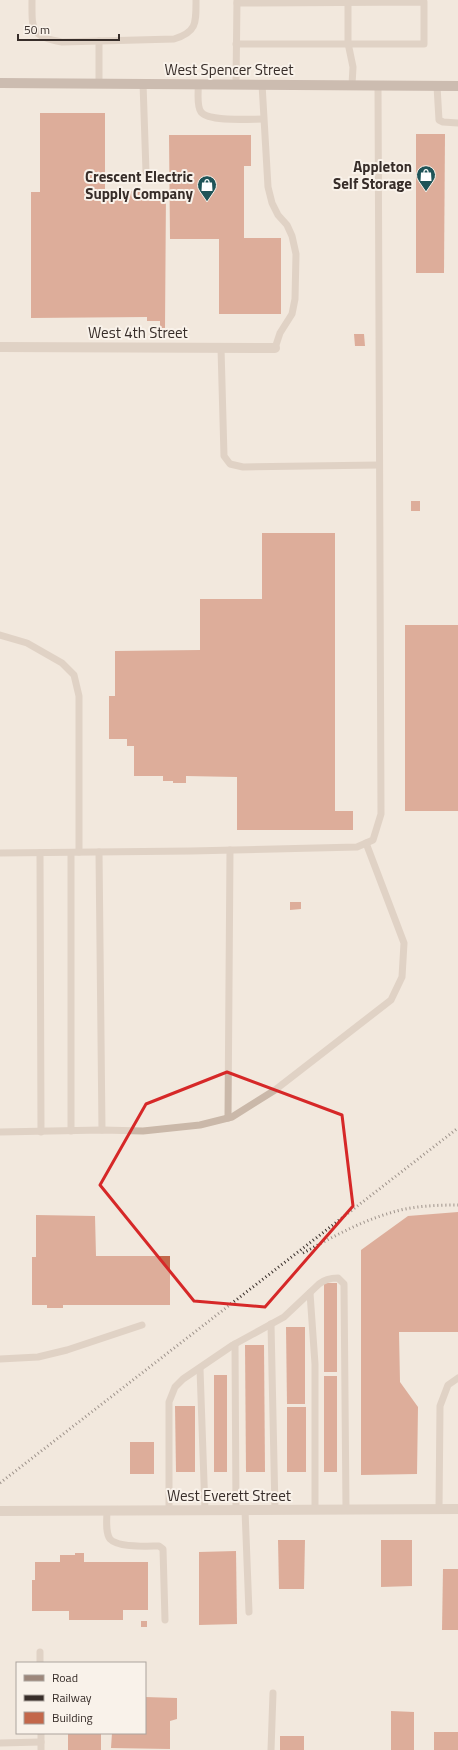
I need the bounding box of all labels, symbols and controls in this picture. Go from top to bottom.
scale bar [18,16,119,42]
text: 50 m [24,20,50,39]
street label: West Spencer Street [165,58,294,81]
place label: Appleton Self Storage [333,155,412,195]
shop icon: Appleton Self Storage [415,164,437,192]
place label: Crescent Electric Supply Company [85,165,193,205]
shop icon: Crescent Electric Supply Company [196,174,218,202]
street label: West 4th Street [88,321,189,344]
street label: West Everett Street [167,1484,292,1507]
legend [16,1662,146,1734]
text: Road [52,1668,78,1687]
text: Railway [52,1688,92,1707]
text: Building [52,1708,93,1727]

